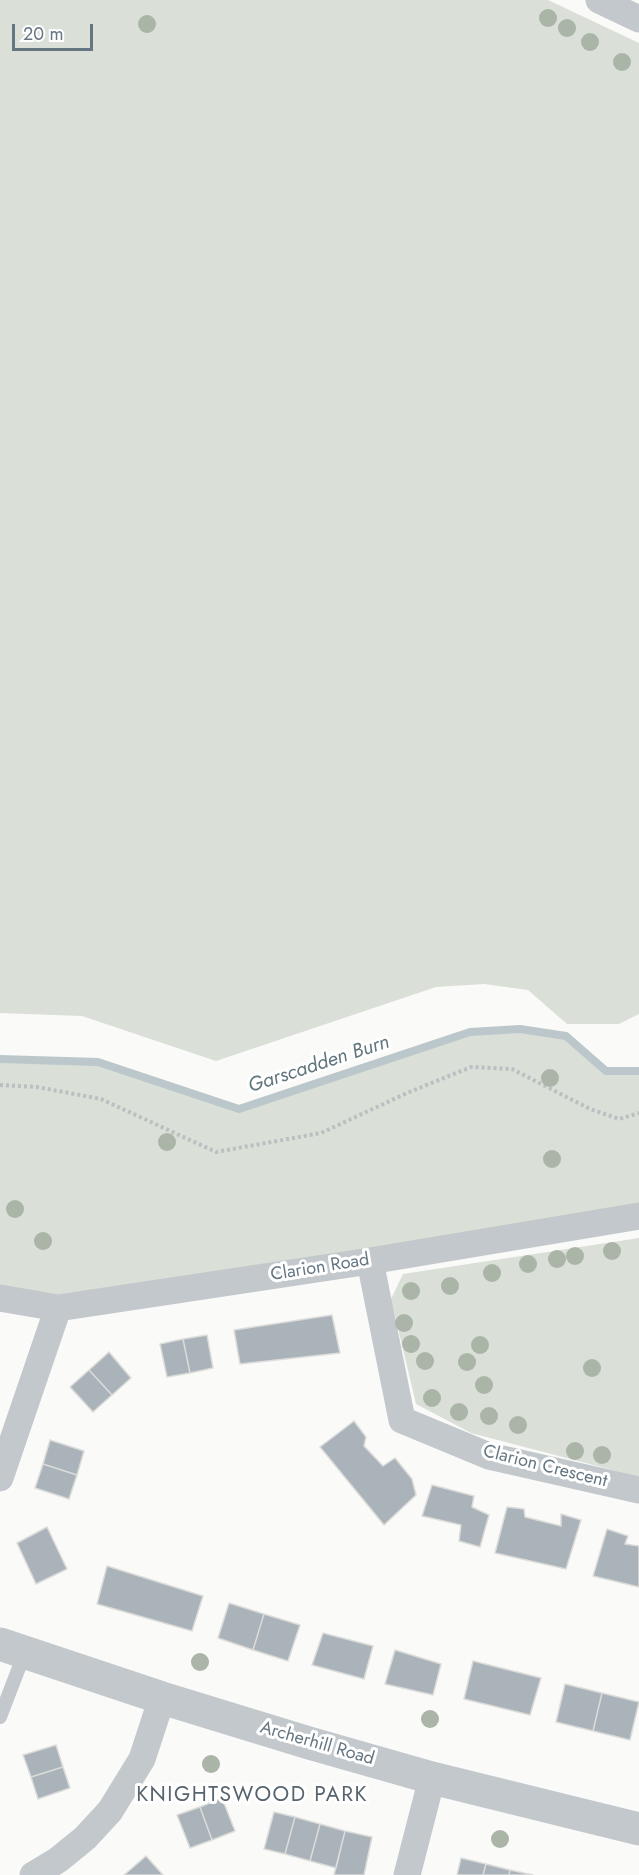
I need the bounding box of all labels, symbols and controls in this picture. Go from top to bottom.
scale bar [15,12,96,50]
text: 20 m [23,21,63,47]
water label: Garscadden Burn [245,1031,393,1099]
street label: Clarion Road [269,1250,371,1286]
street label: Clarion Crescent [481,1441,609,1493]
street label: Archerhill Road [257,1717,377,1771]
district label: KNIGHTSWOOD PARK [136,1783,368,1809]

